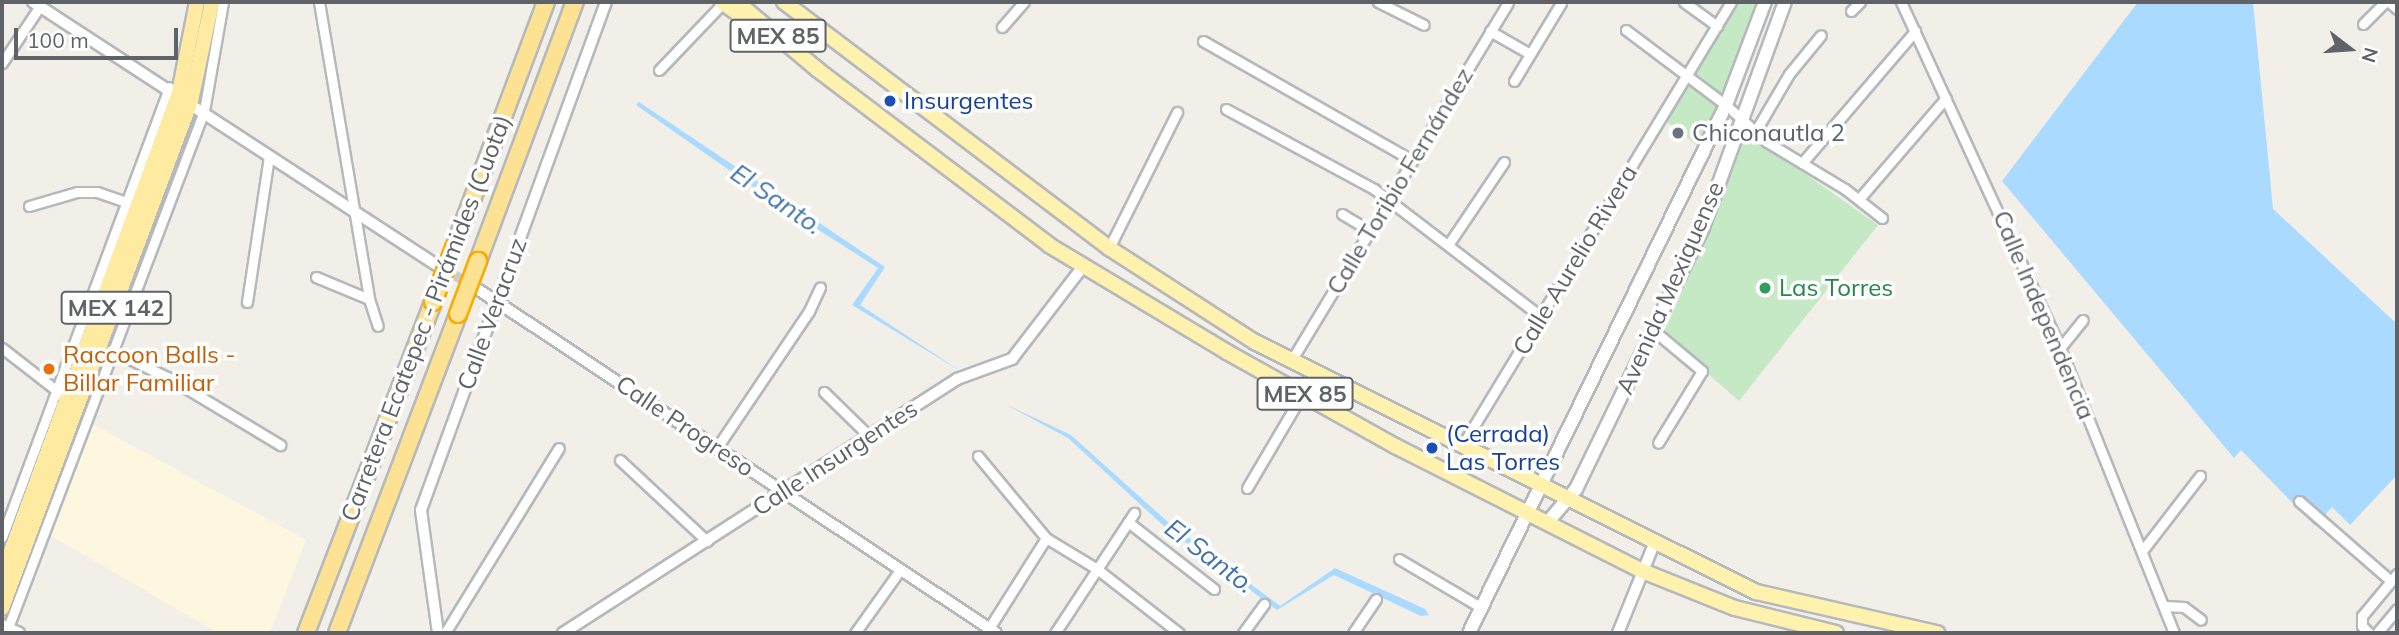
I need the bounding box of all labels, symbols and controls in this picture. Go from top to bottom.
scale bar [18,14,182,58]
north arrow [2315,14,2385,84]
road number: MEX 85 [729,17,827,56]
text: 100 m [27,27,89,53]
text: N [2357,45,2384,66]
street label: Calle Toribio Fernández [1321,62,1479,300]
place label: Insurgentes [904,87,1033,115]
marker: Insurgentes [882,93,898,109]
street label: Carretera Ecatepec - Pirámides (Cuota) [335,111,517,525]
place label: Chiconautla 2 [1692,119,1845,147]
marker: Chiconautla 2 [1670,125,1686,141]
water label: El Santo. [725,157,829,241]
street label: Calle Aurelio Rivera [1507,160,1643,360]
street label: Avenida Mexiquense [1610,177,1730,399]
street label: Calle Independencia [1987,206,2101,424]
street label: Calle Veracruz [451,234,533,394]
place label: Las Torres [1779,274,1893,302]
marker: Las Torres [1757,280,1773,296]
road number: MEX 142 [60,288,172,328]
place label: Raccoon Balls - Billar Familiar [63,341,236,397]
marker: Raccoon Balls - Billar Familiar [41,361,57,377]
street label: Calle Progreso [610,369,760,483]
road number: MEX 85 [1256,374,1354,414]
street label: Calle Insurgentes [747,394,923,522]
place label: (Cerrada) Las Torres [1446,420,1560,476]
marker: (Cerrada) Las Torres [1424,440,1440,456]
water label: El Santo. [1159,512,1261,600]

